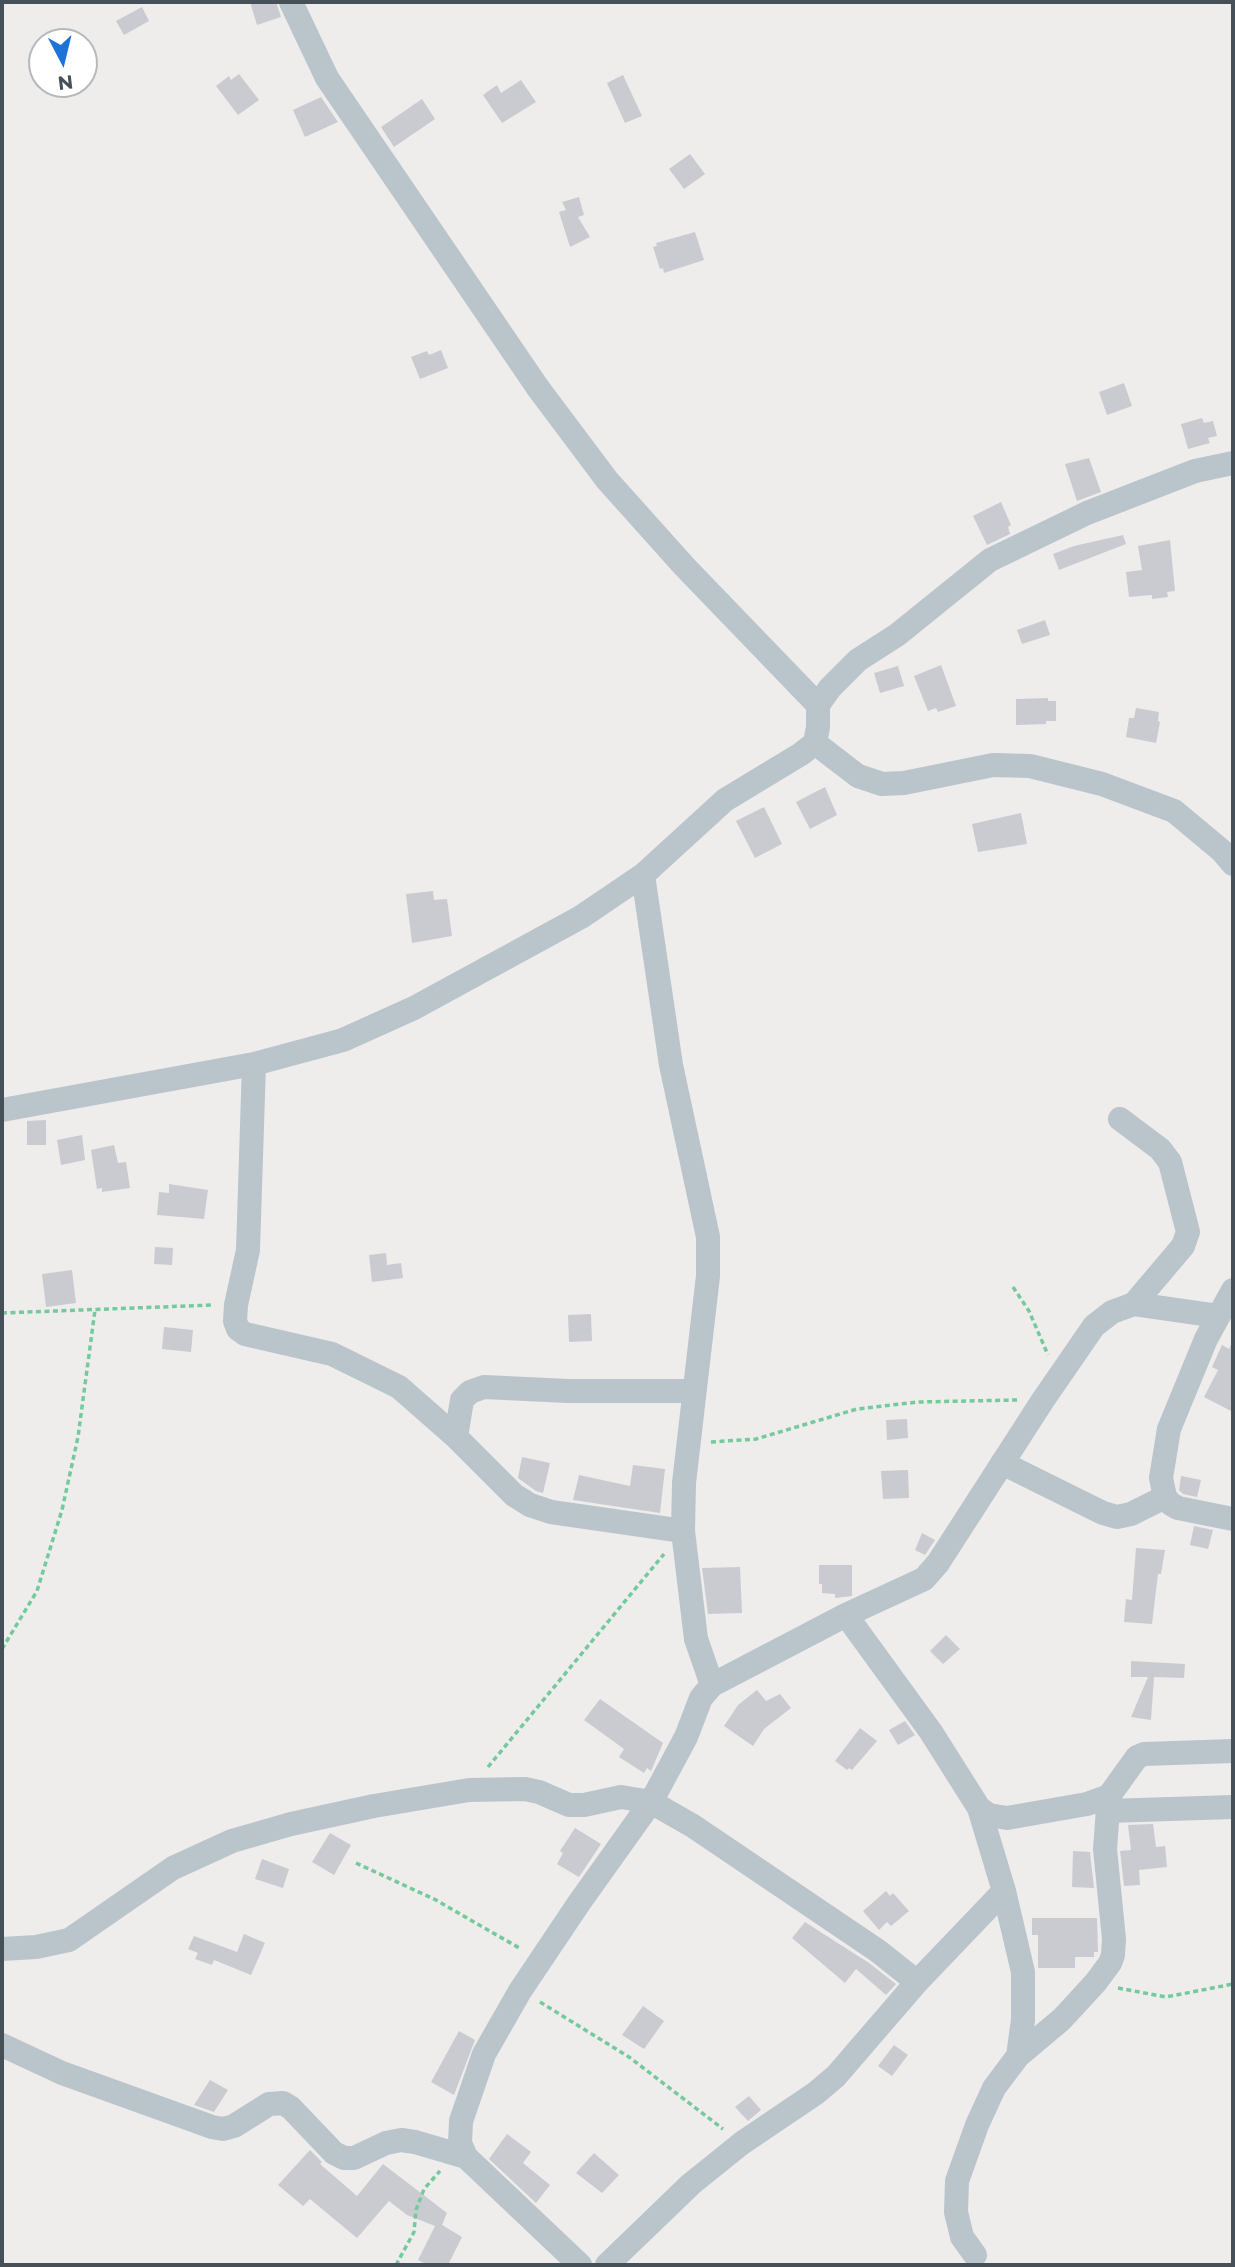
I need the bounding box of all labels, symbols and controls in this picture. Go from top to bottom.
north arrow [28,28,98,98]
text: N [56,70,74,95]

